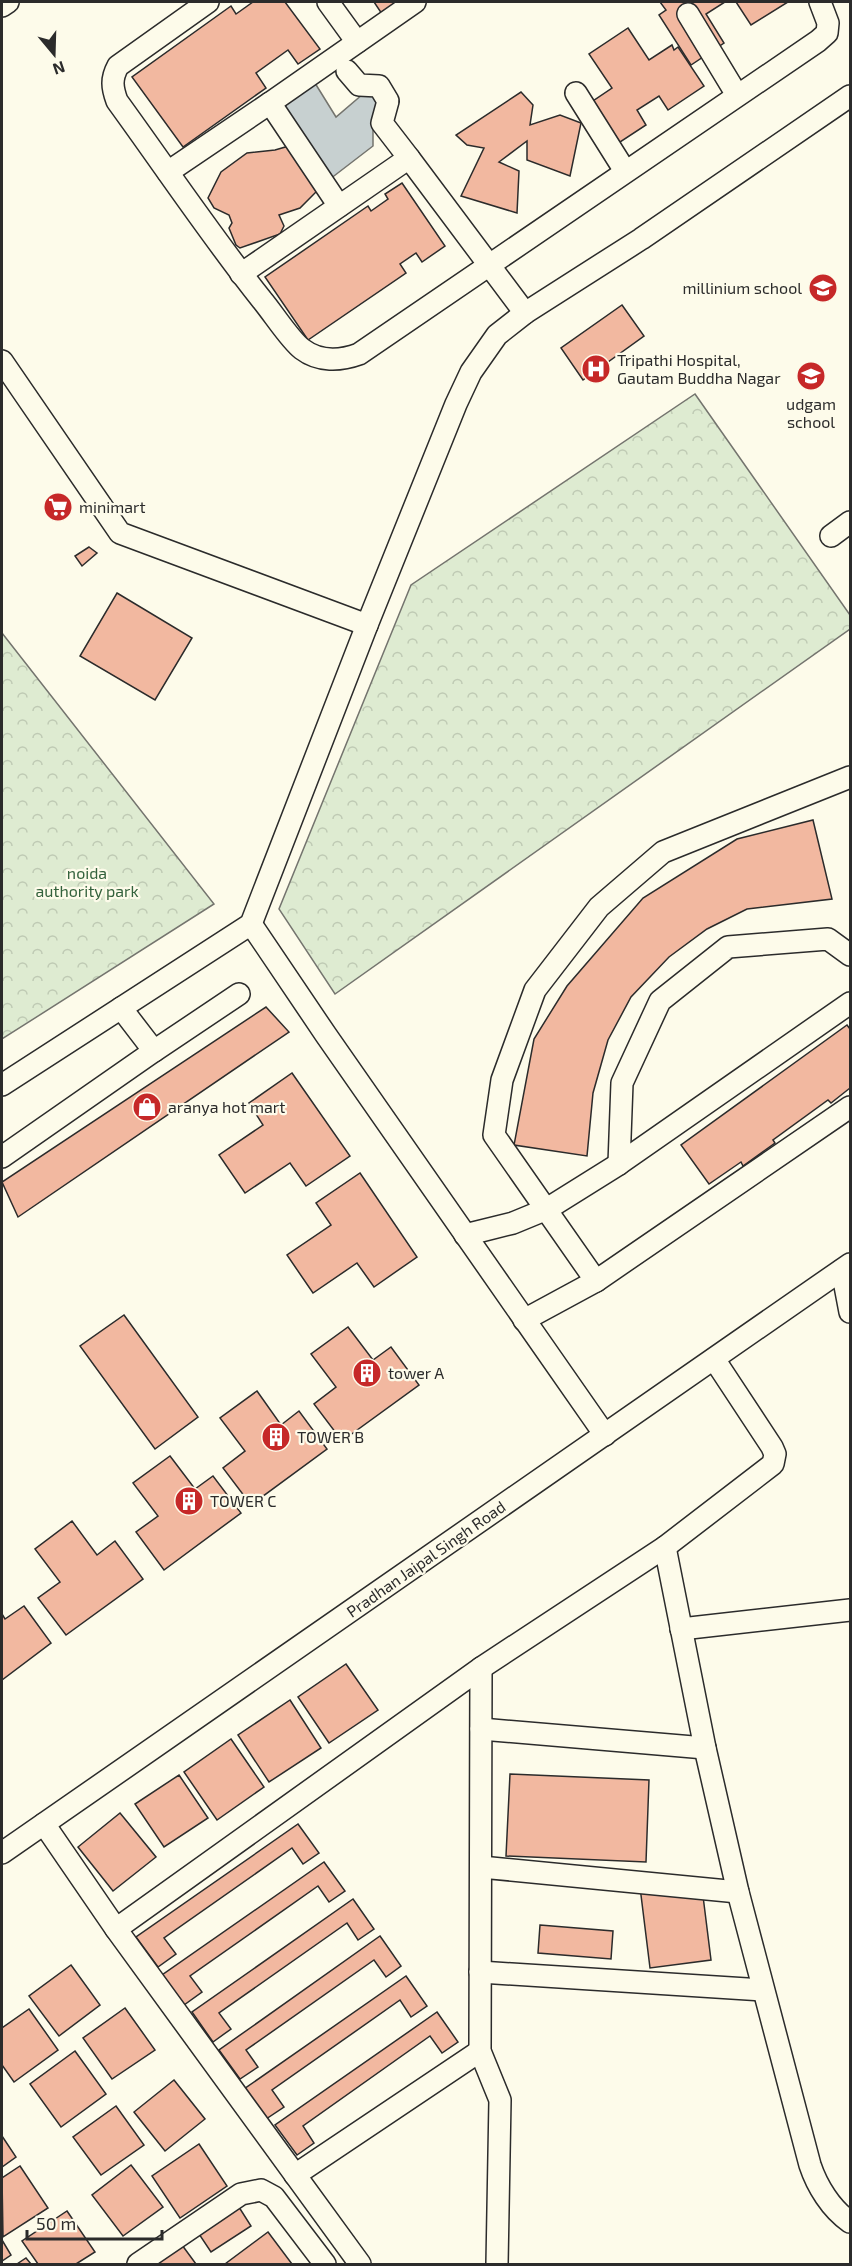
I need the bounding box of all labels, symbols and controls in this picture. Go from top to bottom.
north arrow [24,24,84,84]
text: N [50,58,68,80]
school or university icon: millinium school [807,272,839,304]
place label: millinium school [682,278,802,297]
place label: Tripathi Hospital, Gautam Buddha Nagar [617,350,781,387]
hospital icon: Tripathi Hospital, Gautam Buddha Nagar [580,353,612,385]
school or university icon: udgam school [795,360,827,392]
place label: udgam school [786,394,836,431]
supermarket icon: minimart [42,491,74,523]
place label: minimart [79,497,146,516]
park label: noida authority park [35,863,139,900]
shop icon: aranya hot mart [131,1091,163,1123]
place label: aranya hot mart [168,1097,285,1116]
building icon: tower A [351,1357,383,1389]
place label: tower A [388,1363,444,1382]
building icon: TOWER B [260,1421,292,1453]
place label: TOWER B [297,1427,364,1446]
building icon: TOWER C [173,1485,205,1517]
place label: TOWER C [210,1491,276,1510]
street label: Pradhan Jaipal Singh Road [343,1496,509,1621]
scale bar [27,2203,162,2241]
text: 50 m [36,2212,76,2234]

